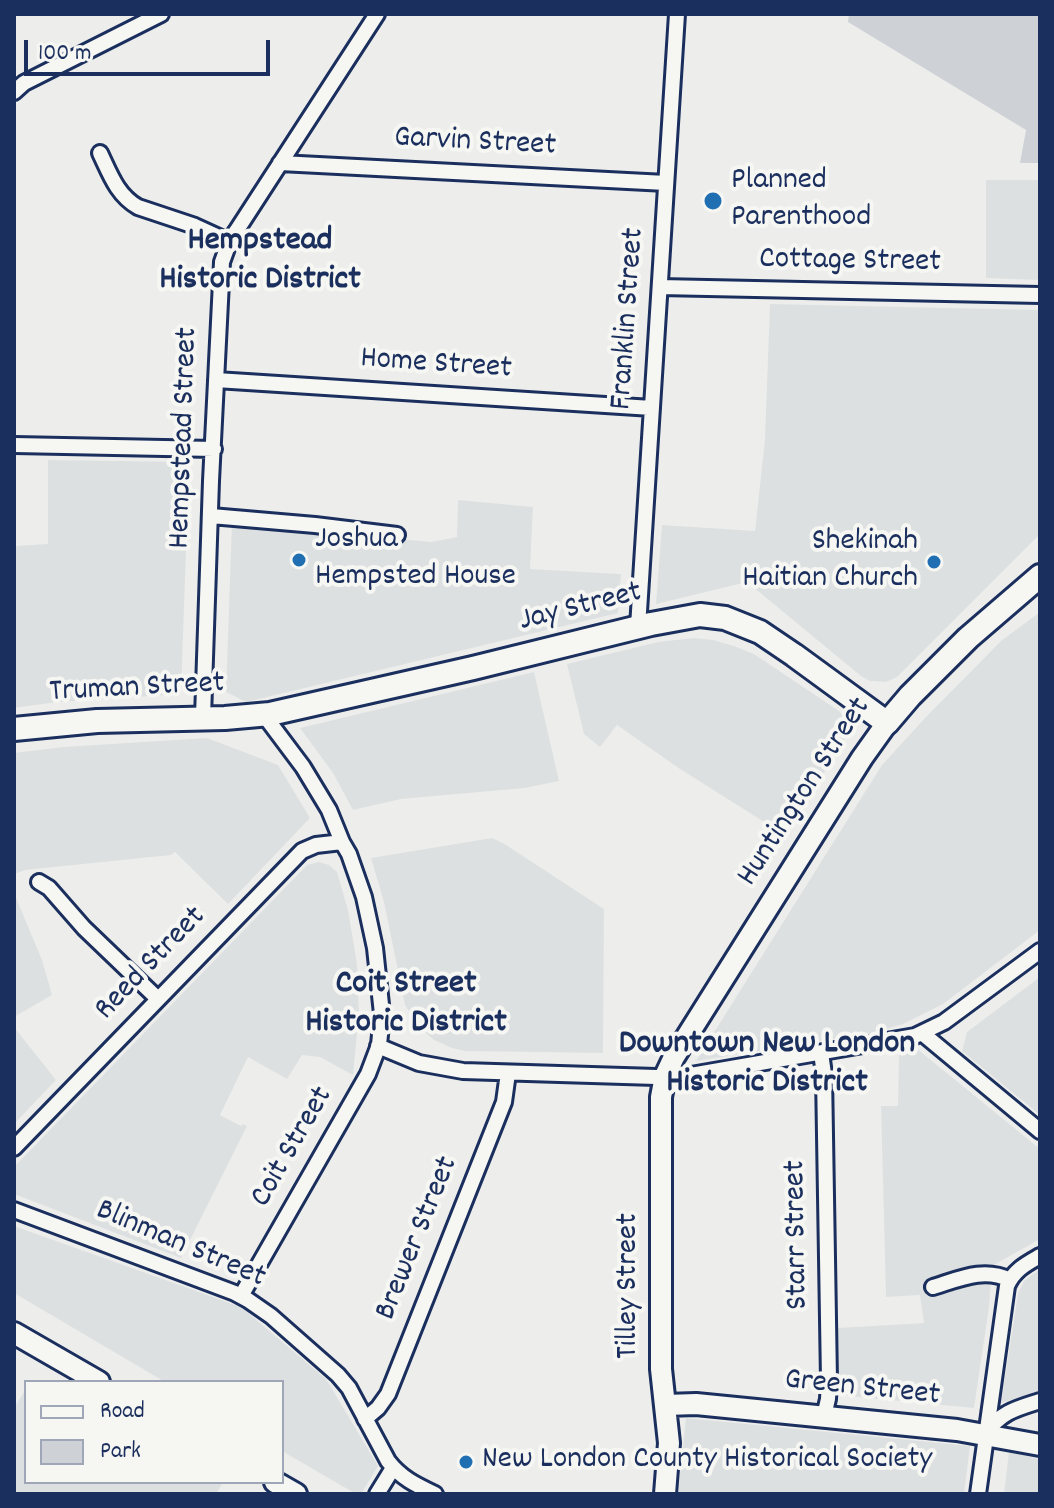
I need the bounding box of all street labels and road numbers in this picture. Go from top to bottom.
street label: Garvin Street [393,121,557,167]
street label: Franklin Street [604,227,656,411]
street label: Cottage Street [759,242,941,284]
street label: Hempstead Street [163,327,209,549]
street label: Home Street [359,342,513,390]
street label: Jay Street [516,575,646,643]
street label: Truman Street [48,666,226,714]
street label: Huntington Street [731,691,881,895]
street label: Reed Street [88,900,216,1030]
street label: Coit Street [244,1081,344,1215]
street label: Brewer Street [369,1152,469,1326]
street label: Starr Street [778,1160,820,1310]
street label: Blinman Street [90,1193,270,1299]
street label: Tilley Street [612,1213,650,1359]
street label: Green Street [782,1363,942,1417]

